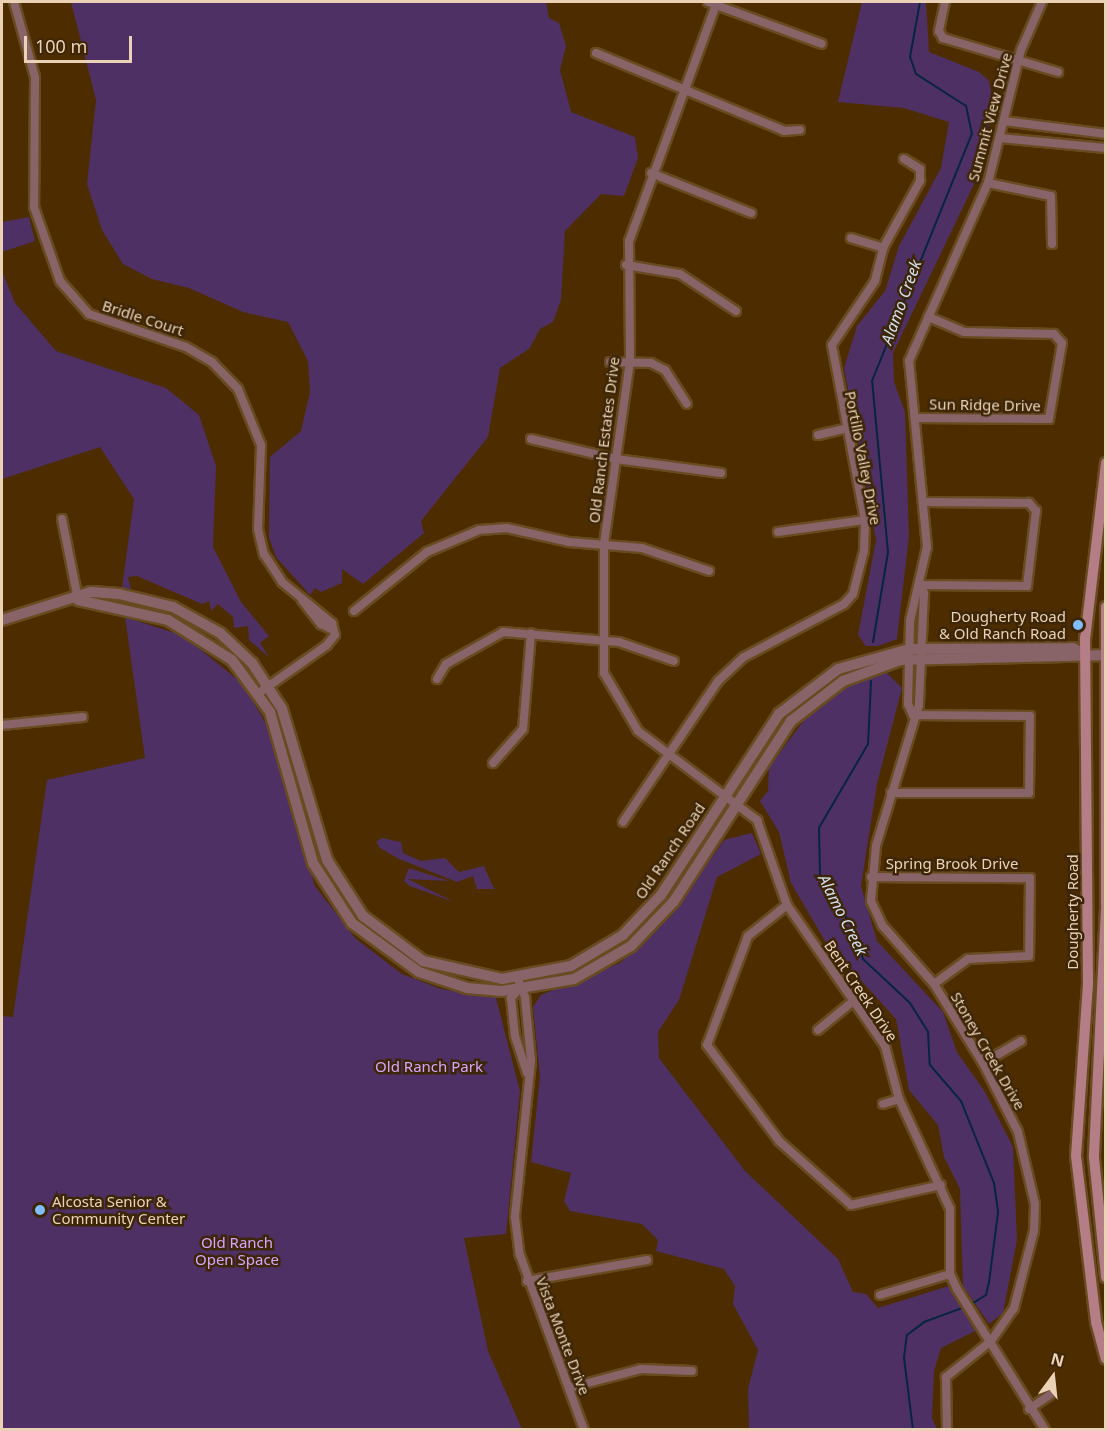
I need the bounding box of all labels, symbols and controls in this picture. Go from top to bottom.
scale bar [27,24,135,62]
text: 100 m [35,34,87,58]
street label: Summit View Drive [964,51,1016,183]
water label: Alamo Creek [877,257,925,347]
street label: Bridle Court [100,296,186,340]
street label: Old Ranch Estates Drive [585,356,623,524]
street label: Portillo Valley Drive [841,390,885,526]
street label: Sun Ridge Drive [929,395,1041,415]
place label: Dougherty Road & Old Ranch Road [939,607,1066,642]
marker: Dougherty Road & Old Ranch Road [1071,618,1085,632]
street label: Old Ranch Road [631,799,709,903]
street label: Dougherty Road [1064,854,1082,970]
street label: Spring Brook Drive [886,855,1018,873]
water label: Alamo Creek [814,871,872,959]
street label: Bent Creek Drive [821,937,901,1045]
street label: Stoney Creek Drive [947,989,1029,1113]
park label: Old Ranch Park [375,1058,483,1076]
place label: Alcosta Senior & Community Center [52,1192,185,1227]
marker: Alcosta Senior & Community Center [33,1203,47,1217]
park label: Old Ranch Open Space [195,1233,279,1268]
street label: Vista Monte Drive [532,1275,594,1397]
north arrow [1023,1347,1083,1407]
text: N [1049,1347,1067,1372]

